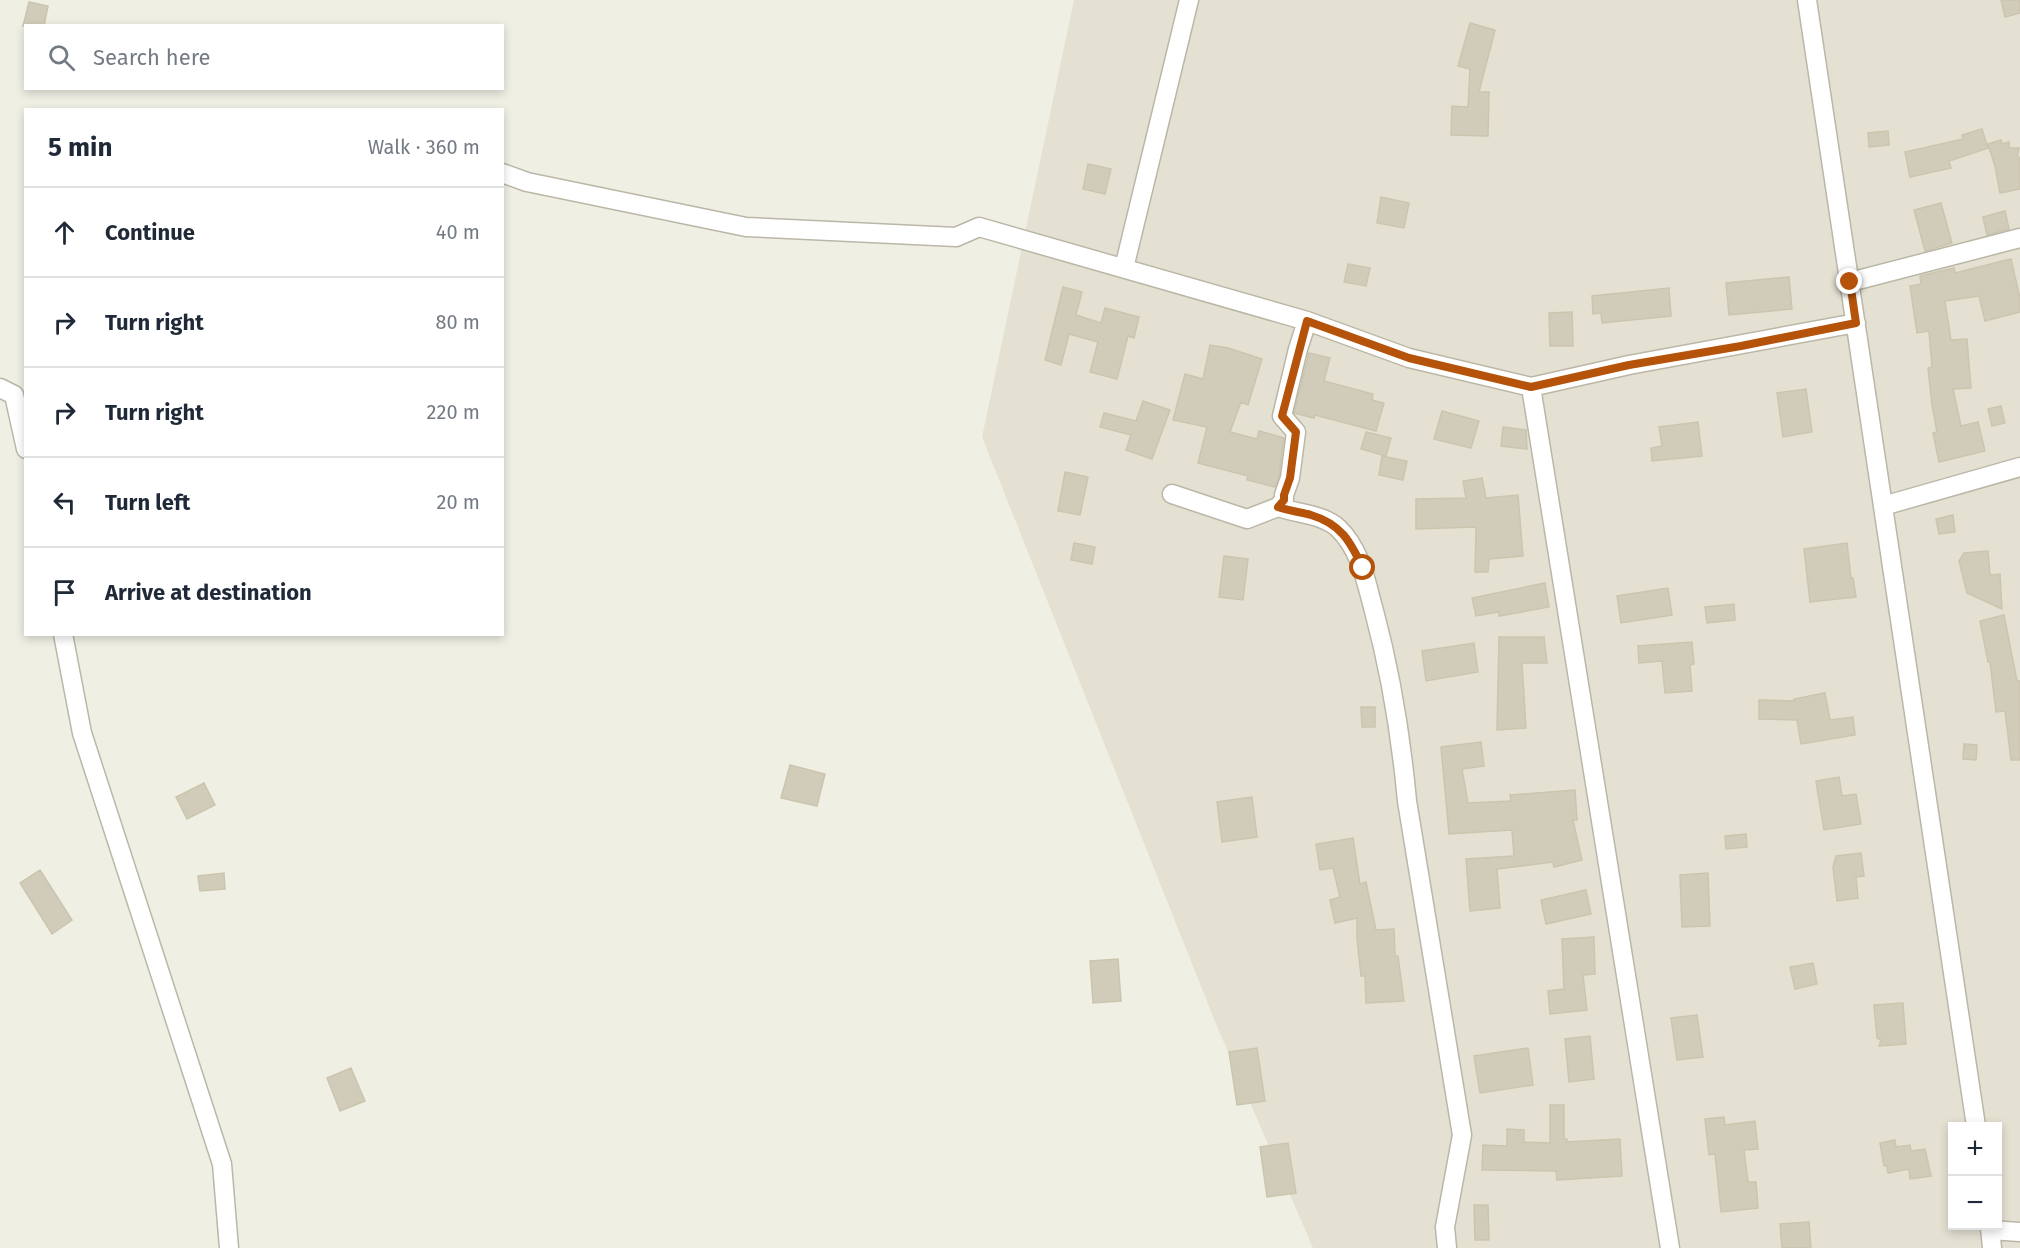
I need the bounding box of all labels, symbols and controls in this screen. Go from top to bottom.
search box [24,24,504,90]
icon: search [45,41,78,74]
text: Search here [93,44,211,71]
text: 5 min [48,132,112,163]
text: Walk · 360 m [368,135,480,159]
icon: ahead [48,216,81,249]
text: Continue [105,219,195,246]
text: 40 m [436,220,480,244]
route end [1836,268,1862,294]
icon: right [48,306,81,339]
text: Turn right [105,309,204,336]
text: 80 m [435,310,480,334]
icon: right [48,396,81,429]
text: Turn right [105,399,204,426]
text: 220 m [427,400,480,424]
icon: left [48,486,81,519]
text: Turn left [105,489,190,516]
text: 20 m [437,490,480,514]
route start [1349,554,1375,580]
icon: arrive [48,576,81,609]
text: Arrive at destination [105,579,312,606]
map controls [1948,1122,2002,1230]
button: + [1948,1122,2002,1176]
button: − [1948,1176,2002,1230]

